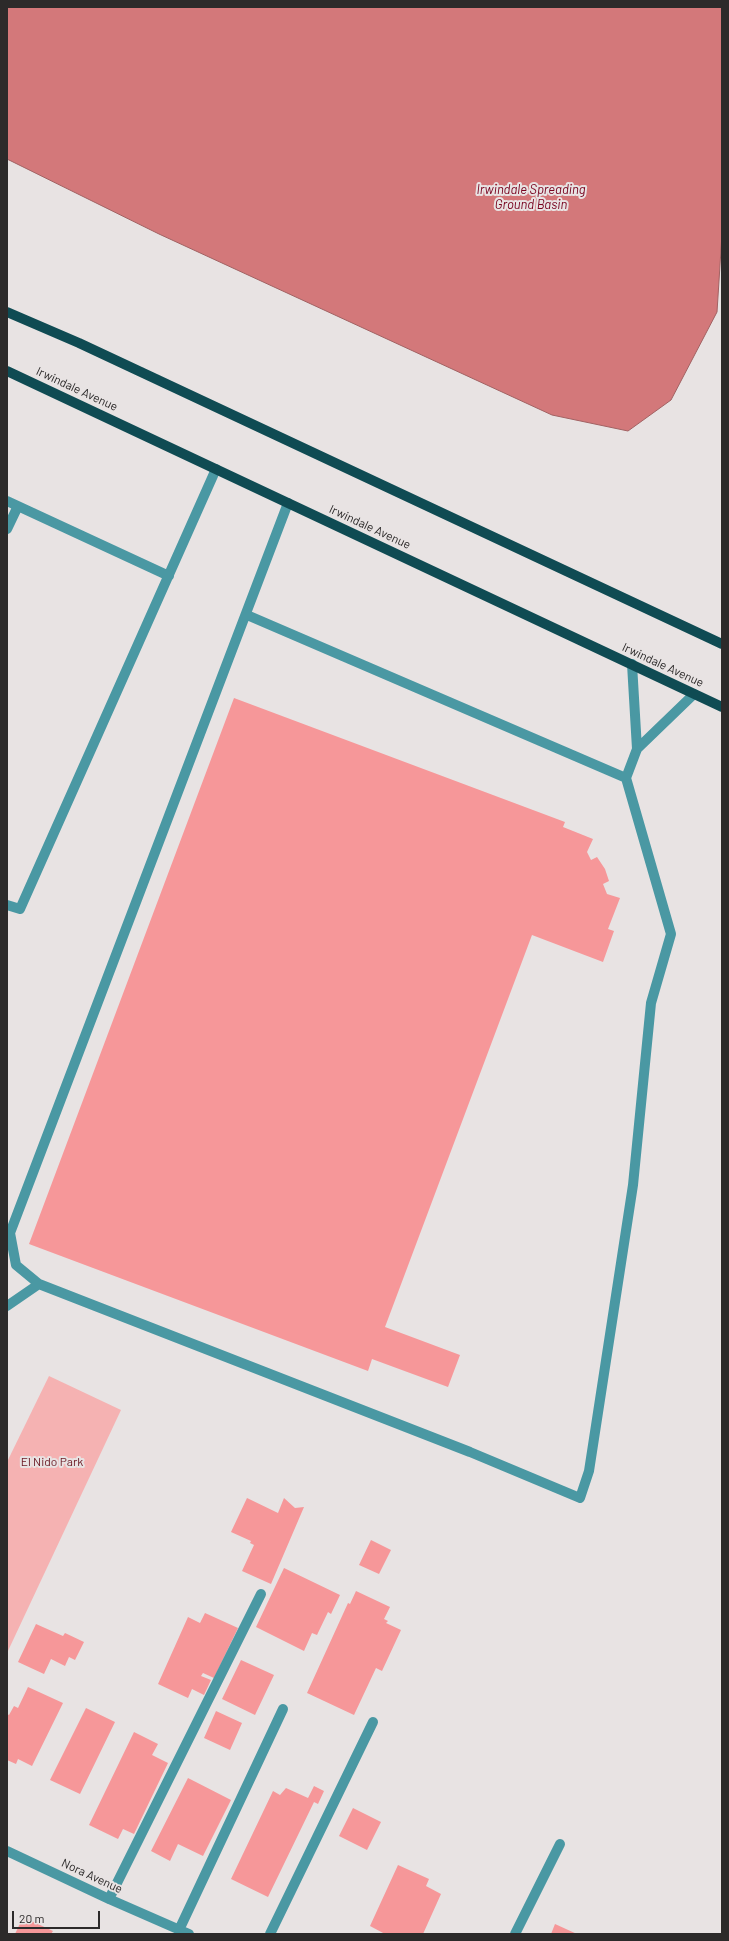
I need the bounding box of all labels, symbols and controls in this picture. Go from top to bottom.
water label: Irwindale Spreading Ground Basin [476,182,586,213]
street label: Irwindale Avenue [34,364,120,414]
street label: Irwindale Avenue [327,502,413,552]
street label: Irwindale Avenue [620,640,706,690]
park label: El Nido Park [21,1455,83,1469]
street label: Nora Avenue [59,1856,125,1896]
scale bar [14,1903,102,1929]
text: 20 m [19,1911,45,1925]

